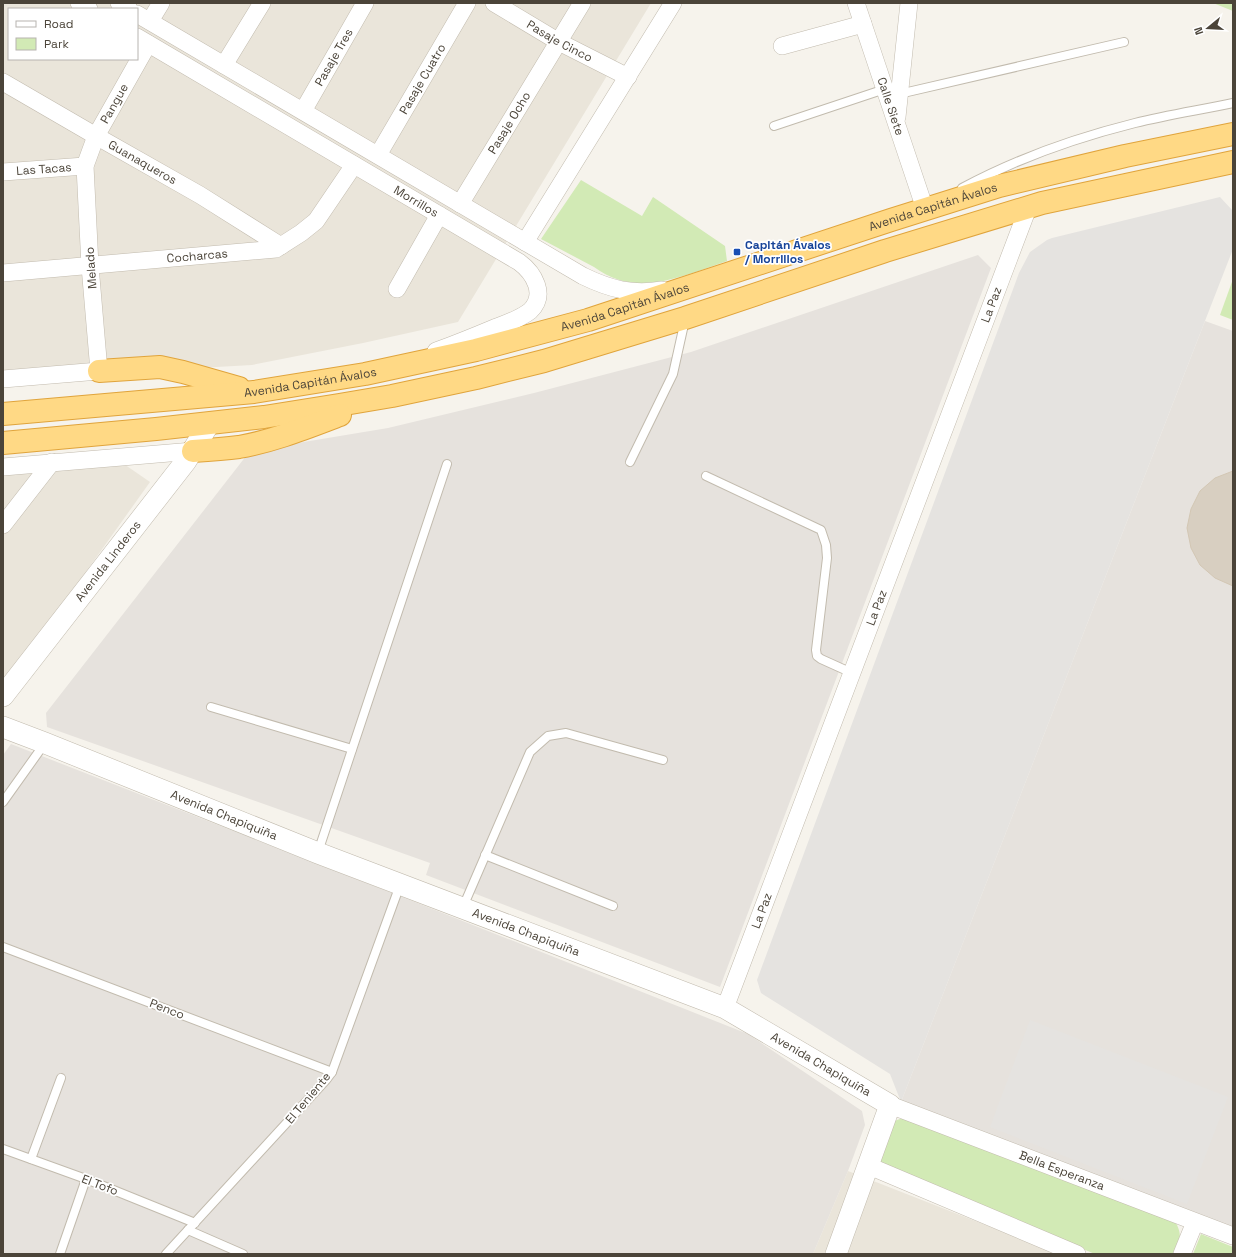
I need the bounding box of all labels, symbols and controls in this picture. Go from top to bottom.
legend [8,8,138,60]
north arrow [1188,8,1228,48]
text: Road [44,16,73,32]
street label: Pasaje Cinco [524,16,595,66]
text: N [1191,25,1206,37]
street label: Pasaje Tres [311,26,357,89]
text: Park [44,36,69,52]
street label: Pasaje Cuatro [396,41,449,117]
street label: Calle Siete [873,75,908,137]
street label: Pangue [97,81,132,126]
street label: Pasaje Ocho [484,89,534,157]
street label: Guanaqueros [105,137,180,188]
street label: Las Tacas [16,159,72,179]
street label: Avenida Capitán Ávalos [867,179,999,235]
street label: Morrillos [391,182,442,221]
place label: Capitán Ávalos / Morrillos [744,237,831,267]
street label: Cocharcas [166,245,228,267]
street label: Melado [82,246,100,290]
marker: Capitán Ávalos / Morrillos [732,247,742,257]
street label: Avenida Capitán Ávalos [559,279,691,335]
street label: La Paz [977,285,1005,325]
street label: Avenida Capitán Ávalos [243,364,378,401]
street label: Avenida Linderos [71,517,145,605]
street label: La Paz [863,588,891,628]
street label: Avenida Chapiquiña [168,786,280,844]
street label: La Paz [748,891,776,931]
street label: Avenida Chapiquiña [470,905,582,960]
street label: Penco [147,995,187,1023]
street label: Avenida Chapiquiña [768,1029,874,1100]
street label: El Teniente [282,1069,334,1127]
street label: Bella Esperanza [1017,1147,1107,1194]
street label: El Tofo [79,1171,121,1199]

